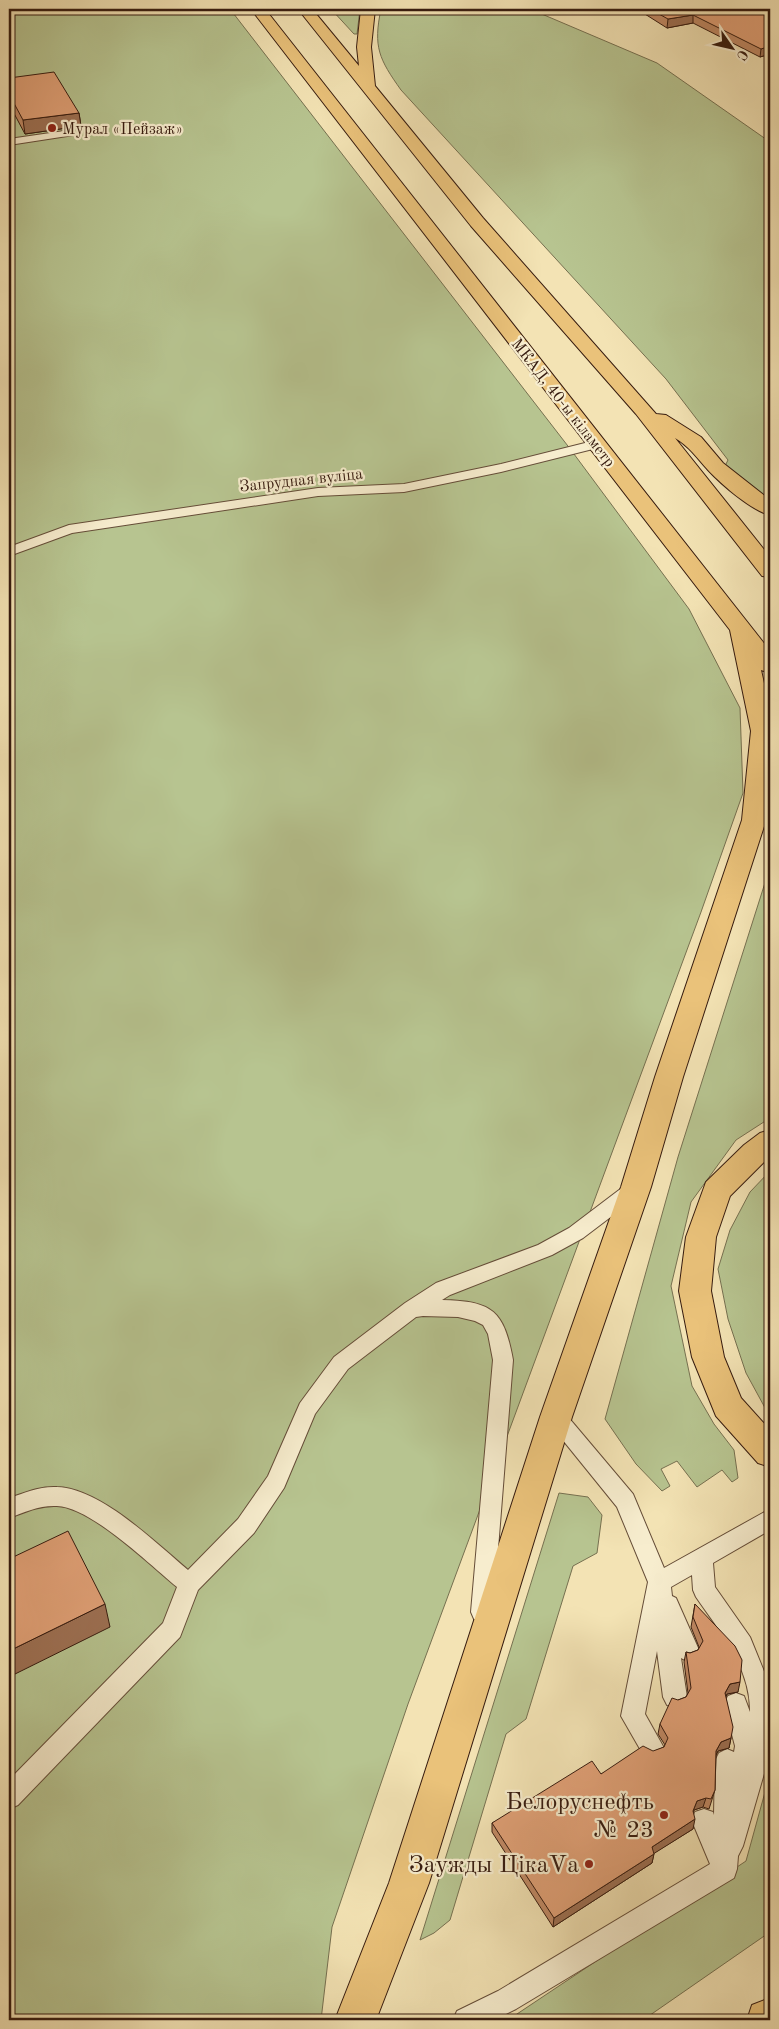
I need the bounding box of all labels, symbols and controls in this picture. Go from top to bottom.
north arrow [706,22,756,72]
text: С [734,47,750,62]
marker: Мурал «Пейзаж» [46,122,58,134]
place label: Мурал «Пейзаж» [62,122,183,138]
street label: МКАД, 40-ы кіламетр [508,336,617,470]
street label: Запрудная вуліца [239,467,364,495]
place label: Белоруснефть № 23 [505,1791,654,1843]
marker: Белоруснефть № 23 [658,1809,670,1821]
place label: Заужды ЦікаVа [409,1854,579,1878]
marker: Заужды ЦікаVа [583,1858,595,1870]

